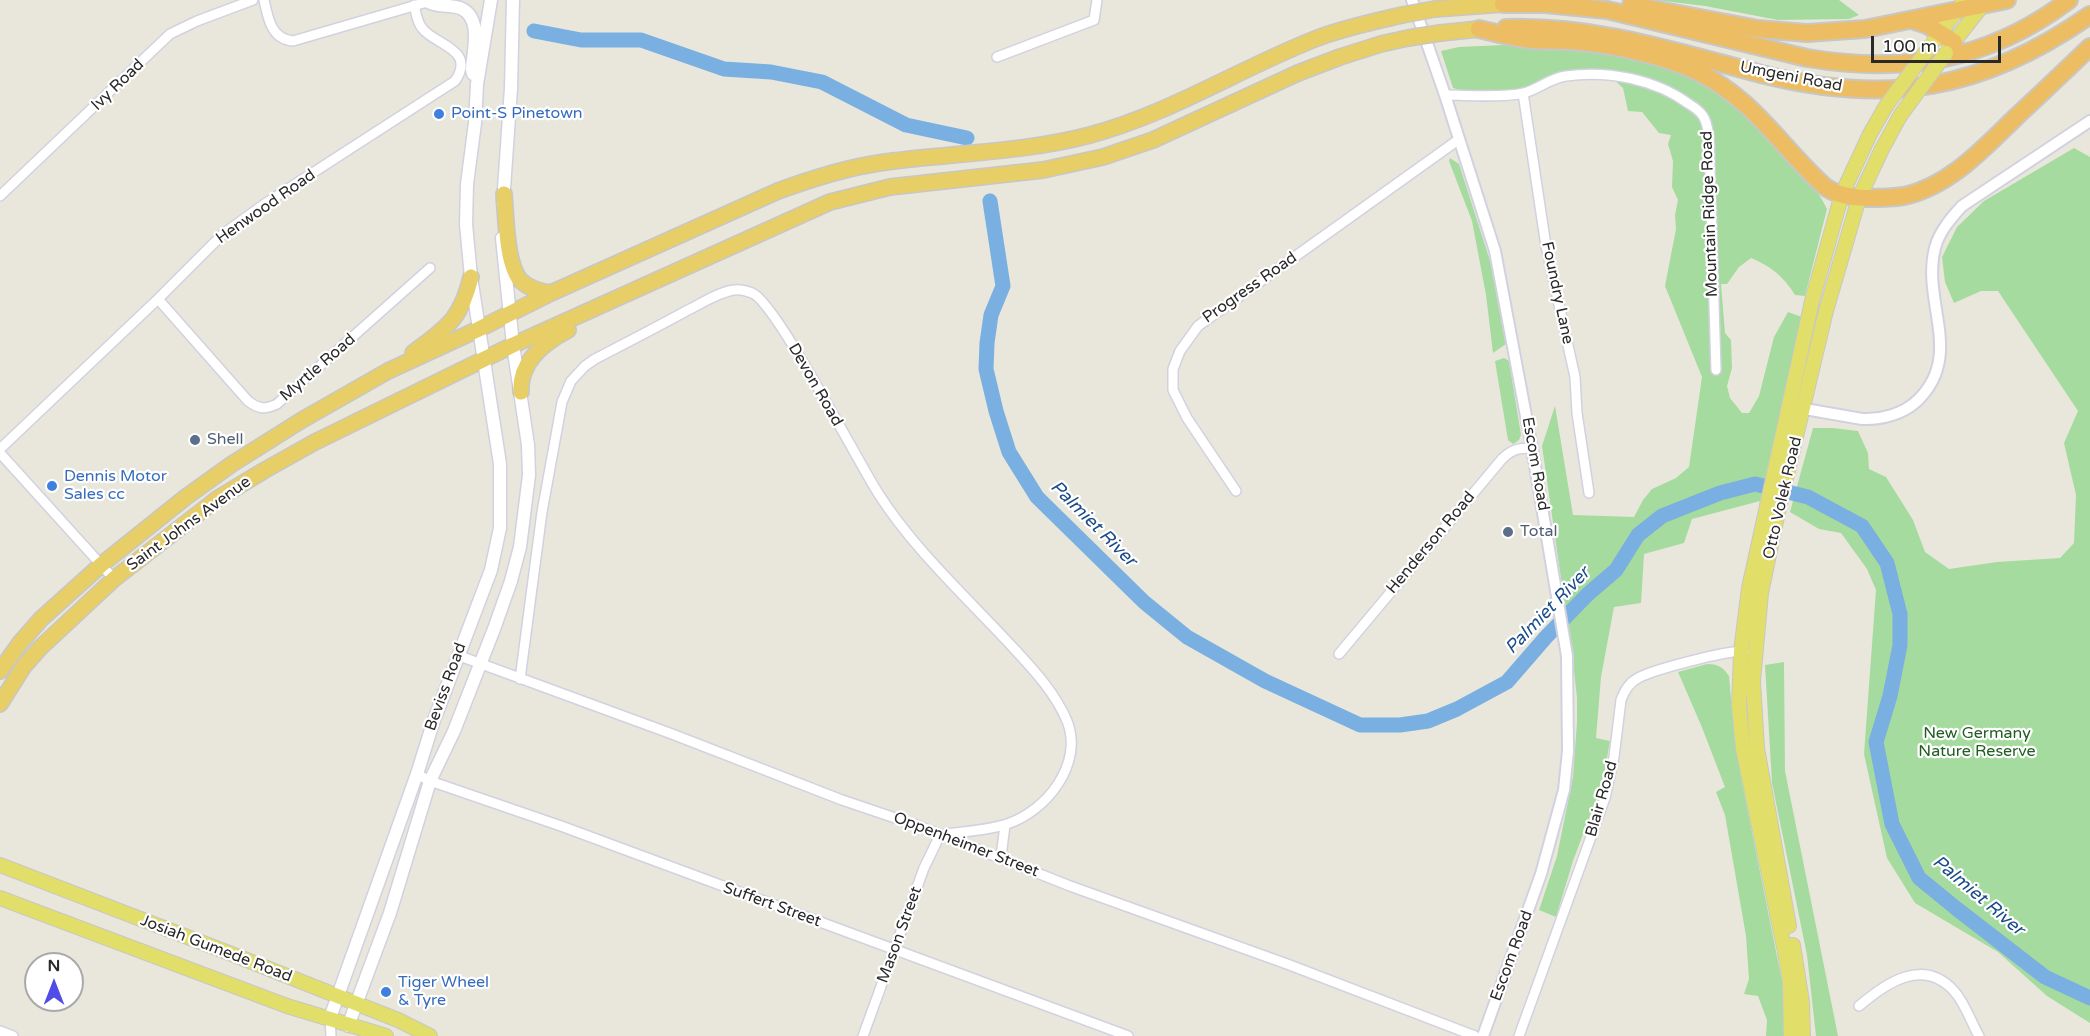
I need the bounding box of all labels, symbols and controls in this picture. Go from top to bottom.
scale bar [1874,24,2004,62]
text: 100 m [1882,35,1937,57]
street label: Ivy Road [88,55,148,115]
street label: Umgeni Road [1738,58,1844,96]
place label: Point-S Pinetown [451,104,583,124]
marker: Point-S Pinetown [432,107,446,121]
street label: Mountain Ridge Road [1698,131,1722,297]
street label: Henwood Road [213,166,319,248]
street label: Foundry Lane [1537,240,1577,346]
street label: Progress Road [1199,248,1301,328]
street label: Myrtle Road [276,330,360,406]
street label: Devon Road [783,340,847,430]
street label: Escom Road [1517,416,1553,512]
place label: Shell [207,430,243,450]
marker: Shell [188,433,202,447]
street label: Otto Volek Road [1760,435,1806,561]
place label: Dennis Motor Sales cc [64,467,167,505]
street label: Saint Johns Avenue [123,473,255,575]
water label: Palmiet River [1045,476,1141,572]
marker: Dennis Motor Sales cc [45,479,59,493]
street label: Henderson Road [1383,488,1479,598]
place label: Total [1520,522,1557,542]
marker: Total [1501,525,1515,539]
water label: Palmiet River [1501,563,1595,659]
street label: Beviss Road [421,640,471,734]
park label: New Germany Nature Reserve [1918,724,2036,762]
street label: Blair Road [1582,759,1622,839]
street label: Oppenheimer Street [890,808,1042,882]
water label: Palmiet River [1928,851,2028,941]
street label: Suffert Street [721,878,823,932]
street label: Mason Street [874,884,926,986]
street label: Escom Road [1487,908,1537,1004]
street label: Josiah Gumede Road [137,911,295,987]
north arrow [24,952,84,1012]
text: N [48,956,60,976]
place label: Tiger Wheel & Tyre [398,973,489,1011]
marker: Tiger Wheel & Tyre [379,985,393,999]

